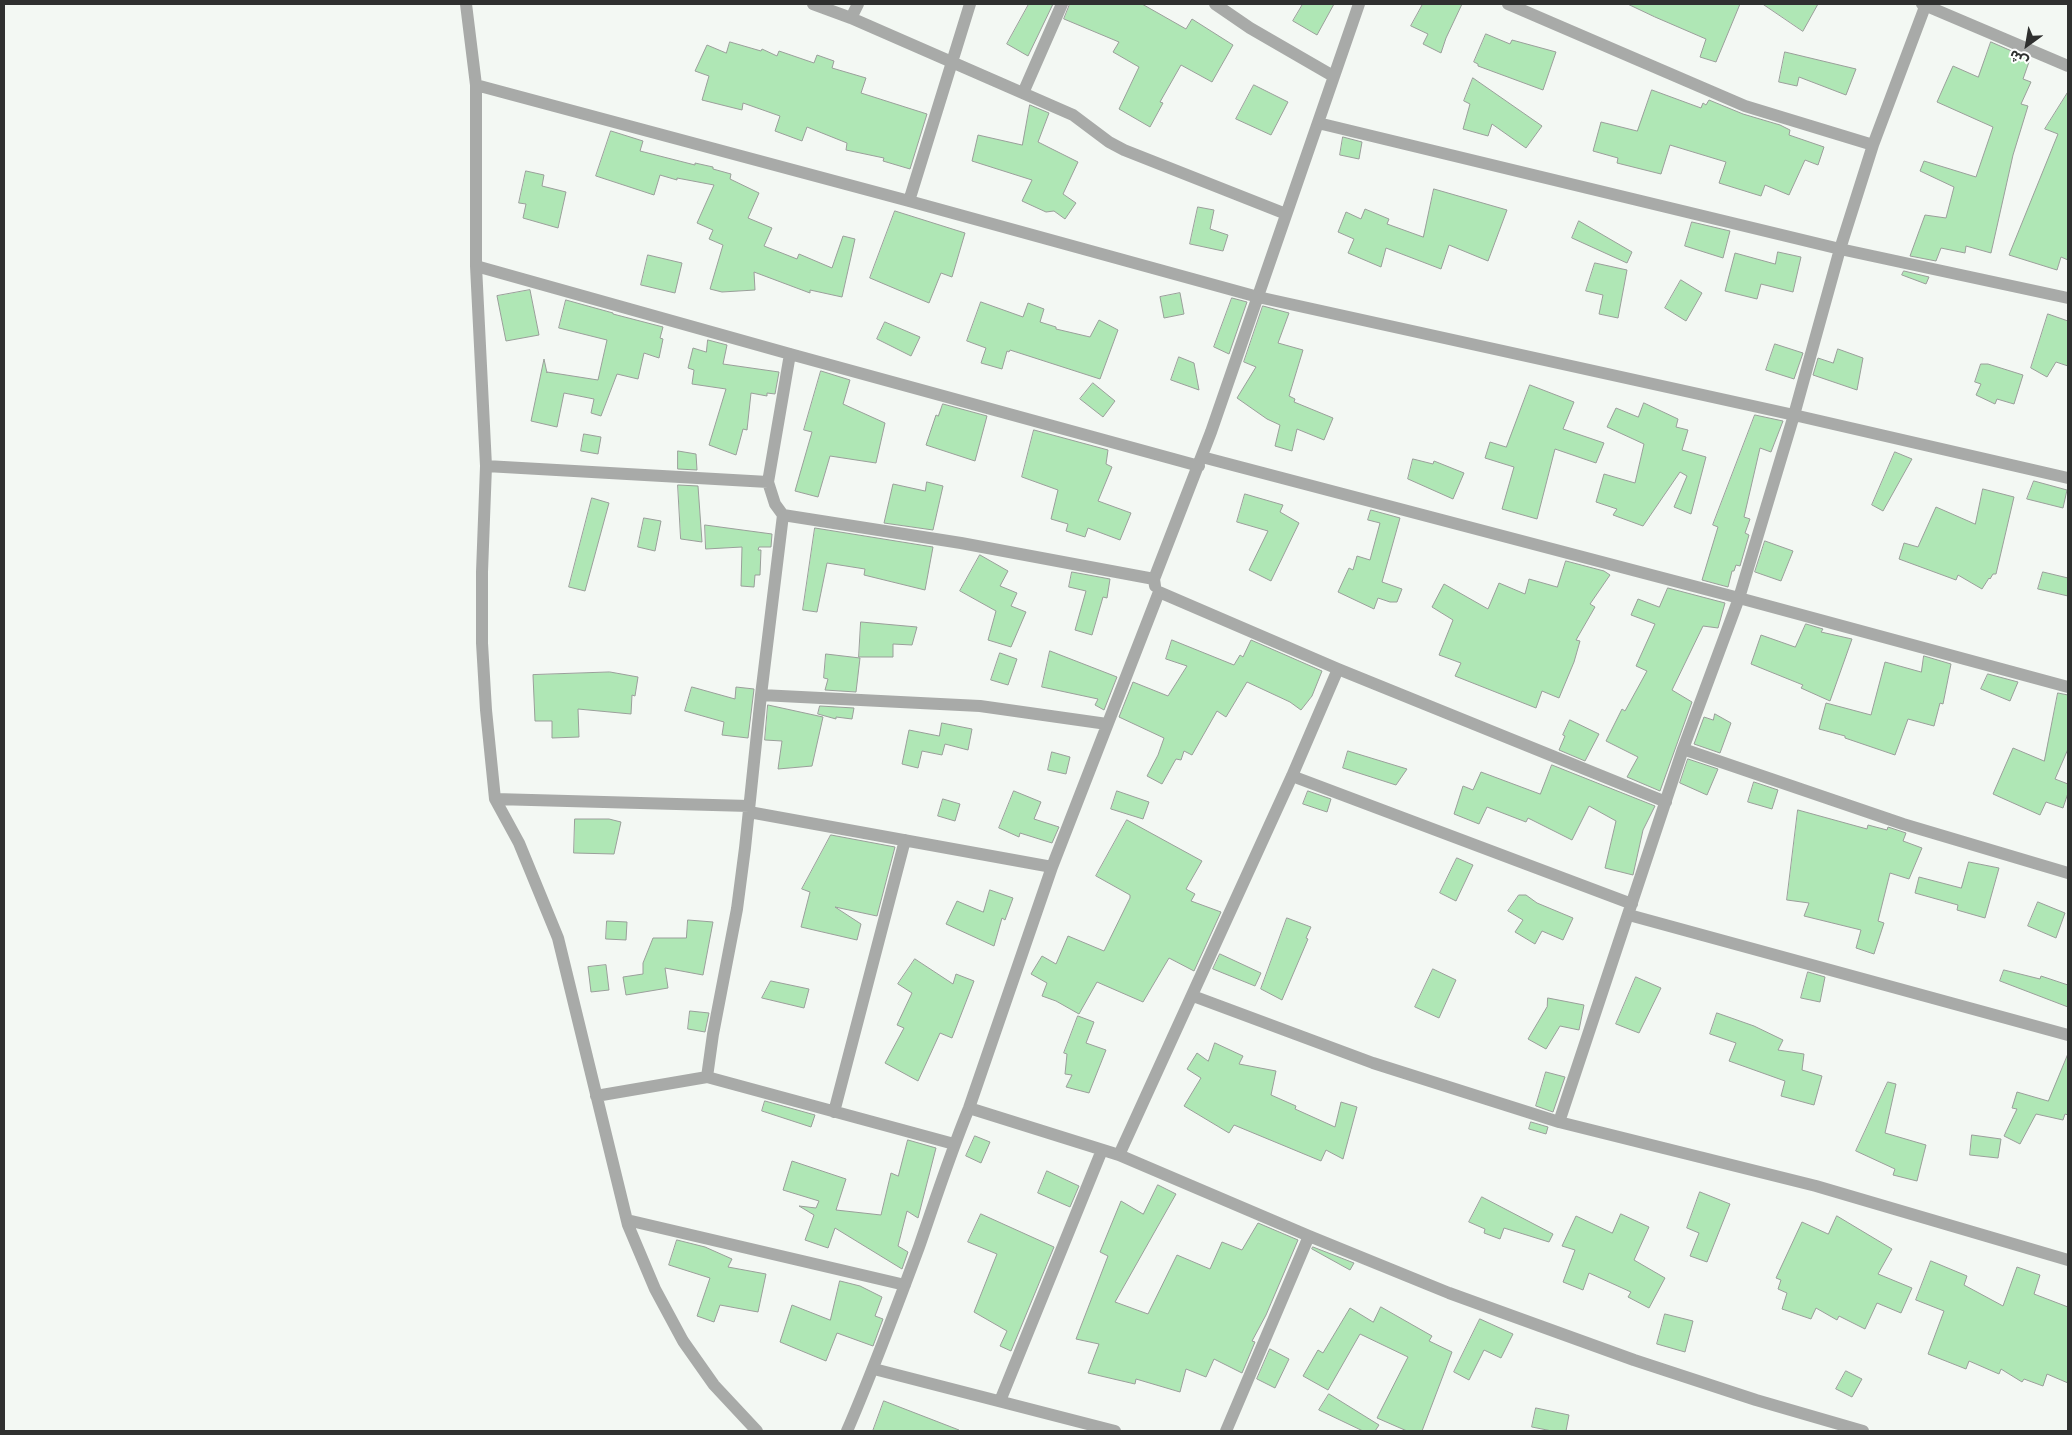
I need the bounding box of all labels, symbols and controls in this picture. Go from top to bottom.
north arrow [2002,20,2052,70]
text: ش [2007,47,2031,70]

